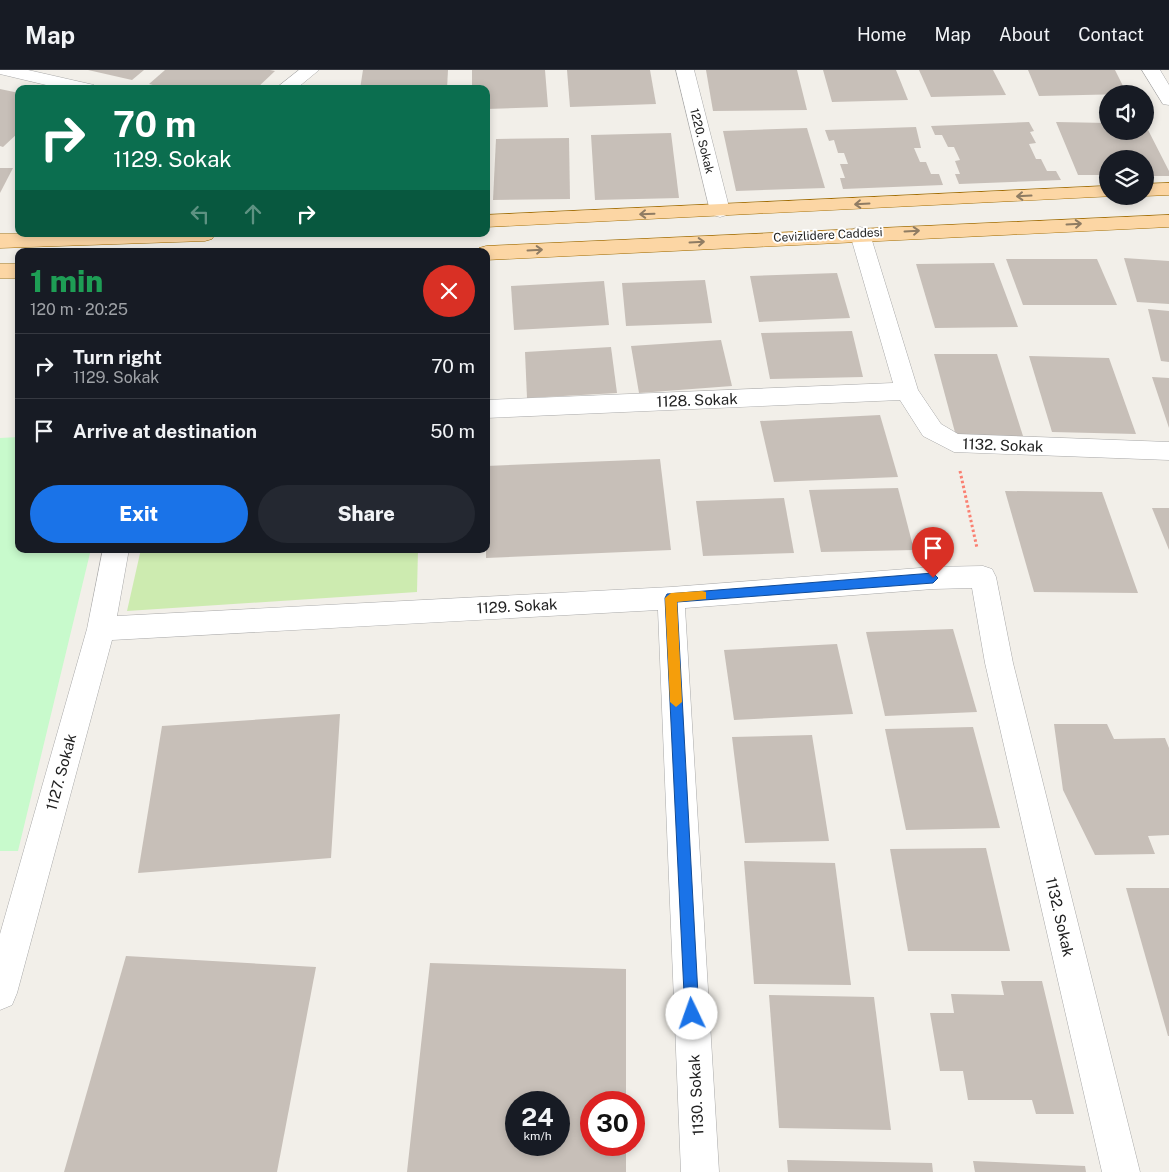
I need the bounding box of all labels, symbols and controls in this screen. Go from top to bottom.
text: Map [25,21,75,49]
text: Home [857,24,907,45]
text: Map [935,24,971,45]
text: About [999,24,1050,45]
text: Contact [1078,24,1144,45]
map controls [1099,85,1154,205]
button: sound [1099,85,1154,140]
text: 70 m [113,104,196,145]
icon: right [30,105,95,170]
street label: 1220. Sokak [687,107,717,175]
text: 1129. Sokak [113,146,232,172]
button: layers [1099,150,1154,205]
one-way arrow [1016,192,1032,201]
icon: left [186,200,214,228]
icon: ahead [239,200,267,228]
icon: right [292,200,320,228]
one-way arrow [854,200,870,209]
one-way arrow [639,210,655,219]
one-way arrow [1066,219,1082,228]
street label: Cevizlidere Caddesi [773,225,883,245]
one-way arrow [904,227,920,236]
one-way arrow [689,238,705,247]
one-way arrow [527,246,543,255]
text: 1 min [30,263,103,299]
button: close [423,265,475,317]
text: 120 m · 20:25 [30,300,128,319]
text: Turn right [73,346,162,368]
icon: right [30,352,58,380]
text: 70 m [431,355,475,377]
text: 1129. Sokak [73,368,159,387]
street label: 1128. Sokak [656,390,738,410]
icon: arrive [30,417,58,445]
text: Arrive at destination [73,420,257,442]
text: 50 m [430,420,475,442]
street label: 1132. Sokak [962,435,1044,455]
button: Exit [30,485,248,543]
button: Share [258,485,475,543]
pin [912,527,954,578]
icon: arrive [919,534,947,562]
street label: 1129. Sokak [476,595,558,617]
street label: 1127. Sokak [43,732,79,812]
street label: 1132. Sokak [1043,876,1077,958]
position arrow [665,987,717,1039]
street label: 1130. Sokak [685,1054,707,1136]
speed limit sign: 30 [580,1091,645,1156]
text: 24 [521,1102,554,1132]
text: km/h [523,1129,552,1143]

